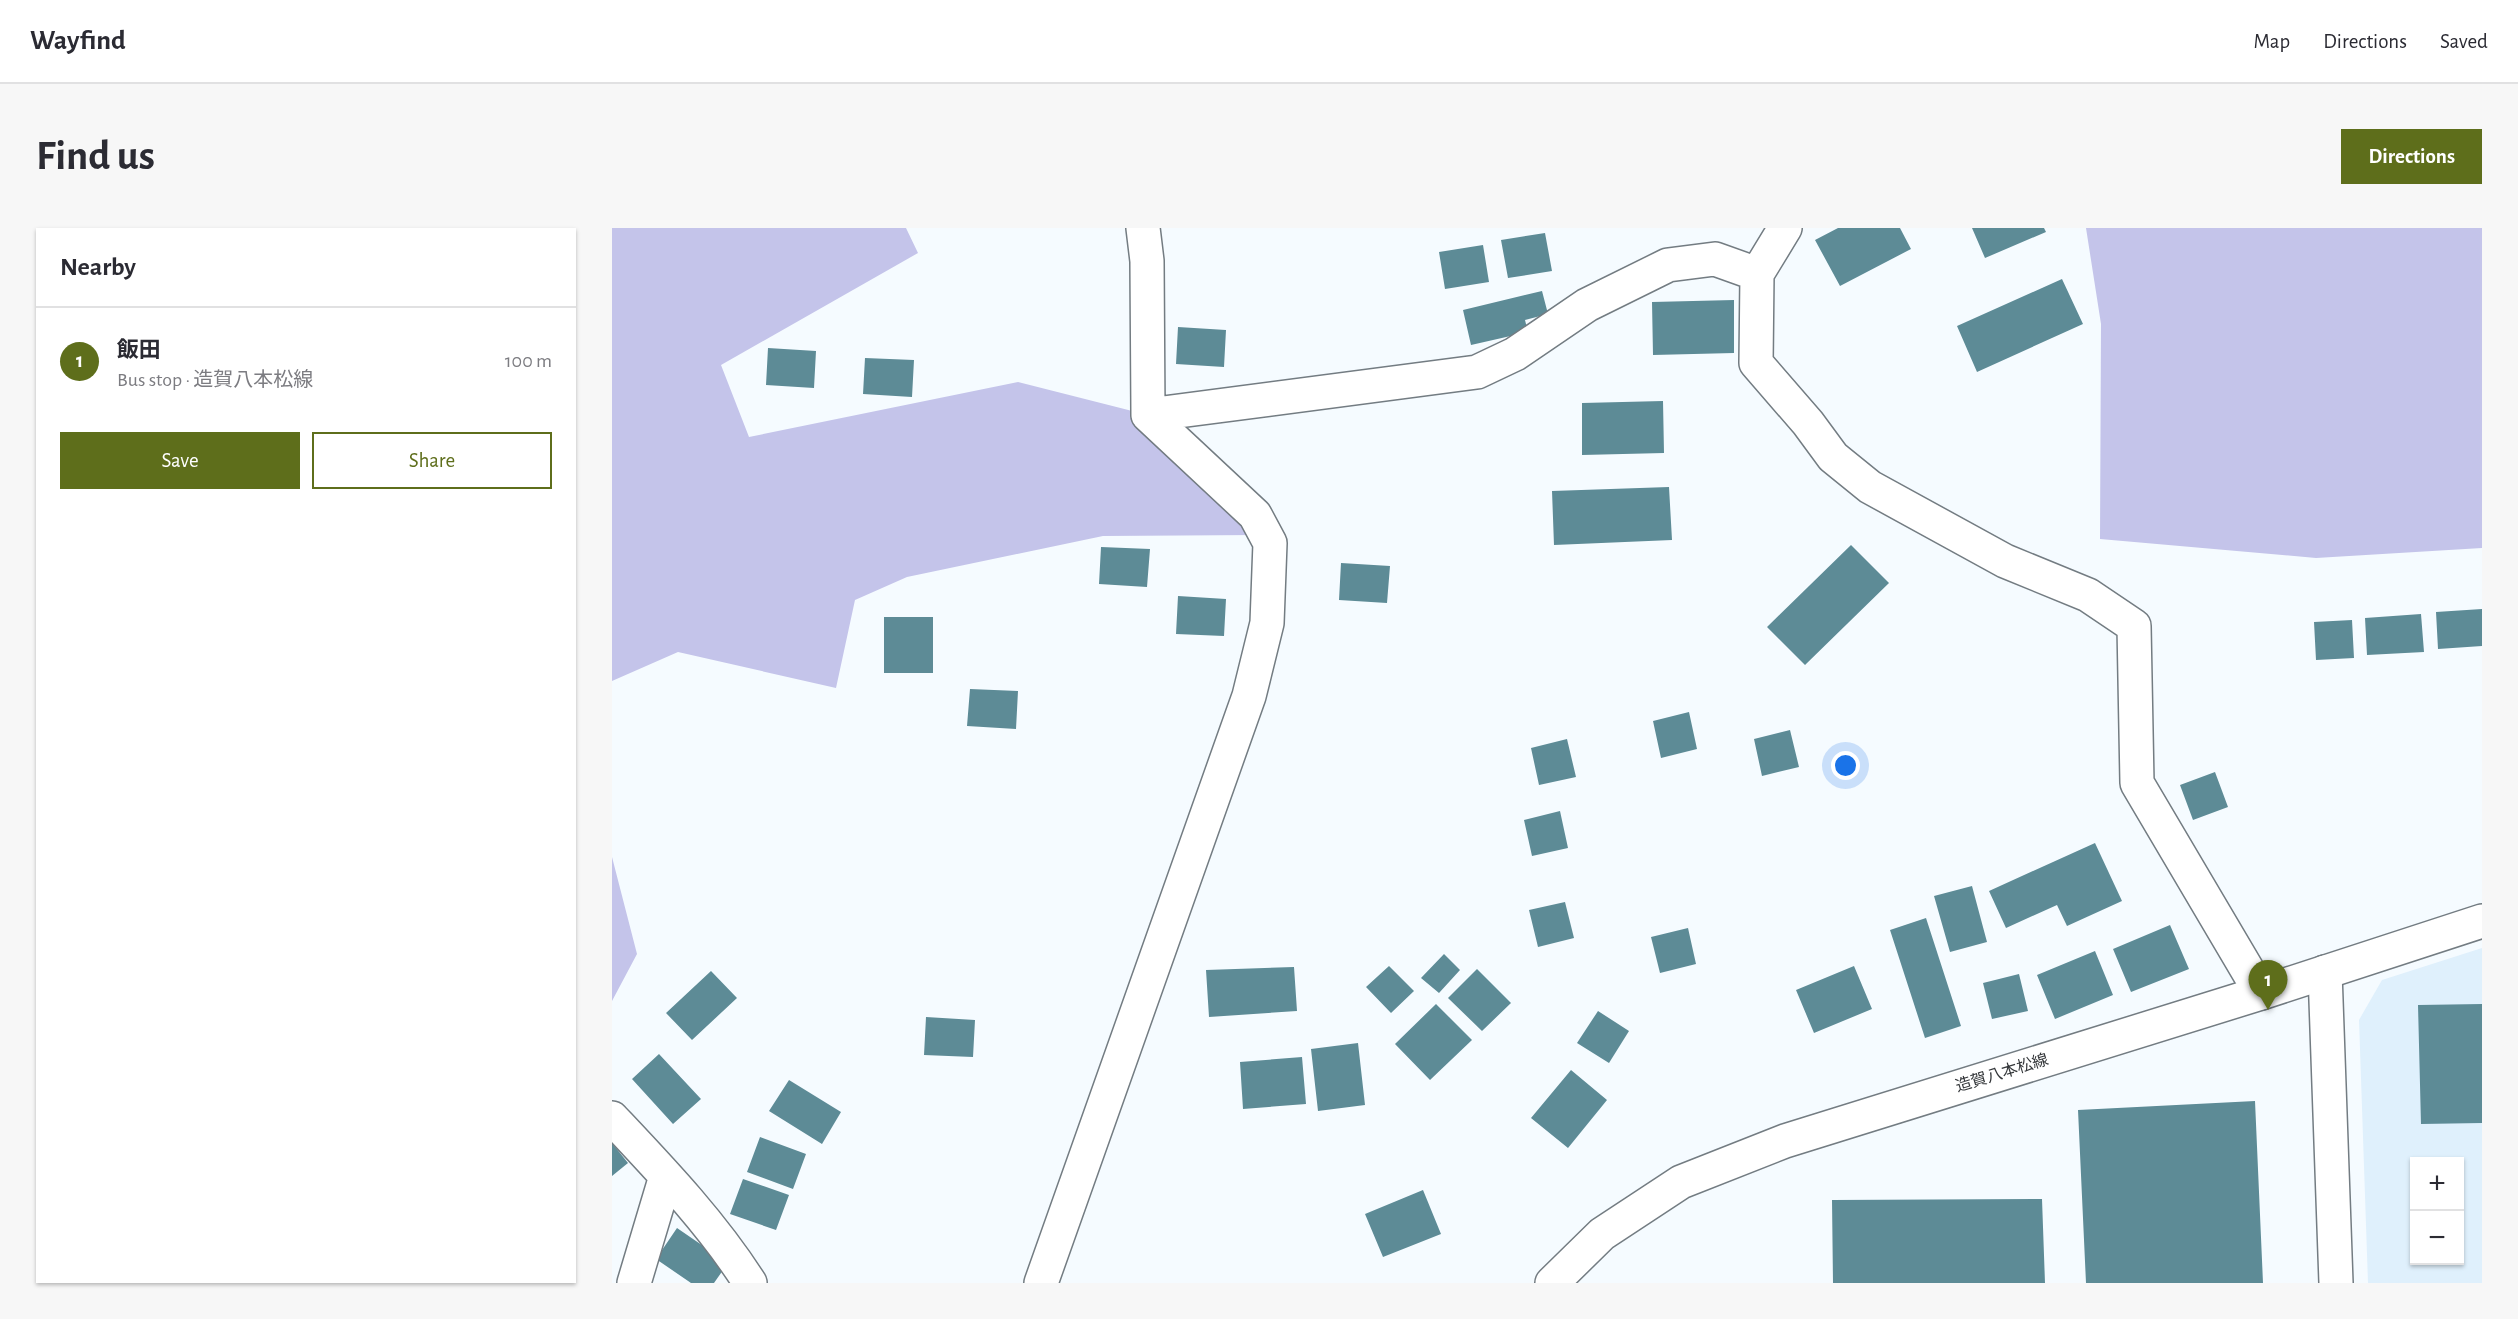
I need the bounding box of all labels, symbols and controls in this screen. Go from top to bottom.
text: Wayfind [30,27,126,55]
text: Map [2254,31,2290,52]
text: Directions [2323,31,2407,52]
text: Saved [2440,31,2488,52]
button: Directions [2341,129,2482,184]
text: Find us [36,135,155,177]
text: Nearby [60,254,136,280]
text: 飯田 [117,339,161,361]
text: 1 [76,351,83,371]
text: 100 m [505,351,552,371]
text: Bus stop · 造賀八本松線 [117,370,313,390]
button: Save [60,432,300,489]
button: Share [312,432,552,489]
your location [1831,751,1860,780]
pin: 1 [2248,960,2288,1010]
street label: 造賀八本松線 [1953,1050,2050,1095]
map controls [2410,1157,2464,1265]
button: + [2410,1157,2464,1211]
button: − [2410,1211,2464,1265]

